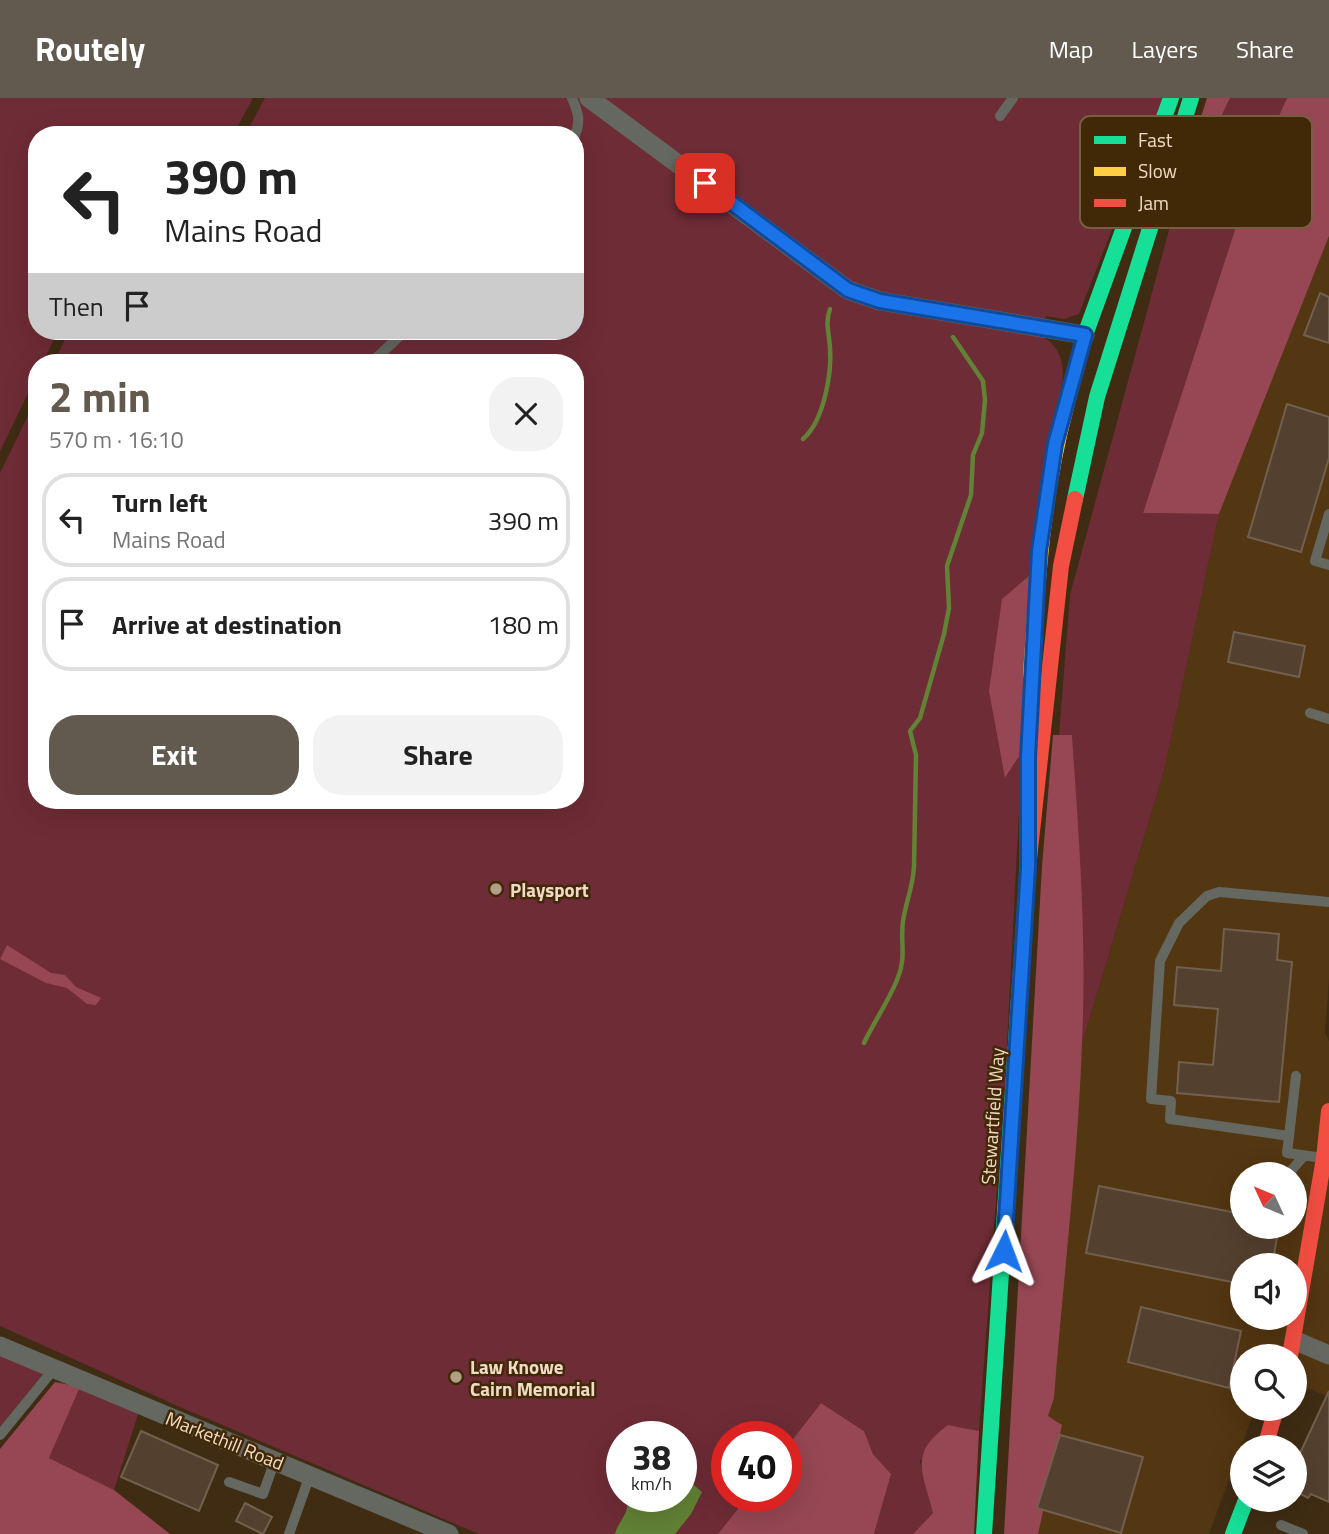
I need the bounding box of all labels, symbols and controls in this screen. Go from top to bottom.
text: Routely [35,24,145,74]
text: Map [1049,31,1094,67]
text: Layers [1132,31,1198,67]
text: Share [1236,31,1294,67]
legend [1080,116,1312,228]
text: Fast [1138,125,1173,154]
text: 390 m [164,138,298,213]
pin [675,153,735,213]
icon: left [49,154,140,245]
text: Slow [1138,156,1177,185]
icon: arrive [686,164,724,202]
text: Jam [1138,188,1169,217]
text: Mains Road [164,206,322,254]
text: Then [49,287,104,326]
icon: arrive [118,287,156,325]
text: 2 min [49,364,151,428]
button: close [489,377,563,451]
text: 570 m · 16:10 [49,422,184,457]
text: Turn left [112,483,207,522]
icon: left [53,501,91,539]
text: 390 m [488,501,559,540]
text: Mains Road [112,522,226,557]
icon: arrive [53,605,91,643]
text: Arrive at destination [112,605,342,644]
text: 180 m [488,605,559,644]
button: Exit [49,715,299,795]
button: Share [313,715,563,795]
place label: Playsport [510,875,589,904]
marker: Playsport [488,881,504,897]
street label: Stewartfield Way [973,1047,1011,1185]
north arrow [1230,1162,1307,1239]
map controls [1230,1162,1307,1512]
position arrow [967,1214,1041,1288]
button: sound [1230,1253,1307,1330]
button: search [1230,1344,1307,1421]
place label: Law Knowe Cairn Memorial [470,1352,595,1403]
marker: Law Knowe Cairn Memorial [448,1369,464,1385]
street label: Markethill Road [161,1403,289,1477]
speed limit sign: 40 [711,1421,802,1512]
text: 38 [632,1430,671,1484]
button: layers [1230,1435,1307,1512]
text: km/h [631,1470,672,1497]

